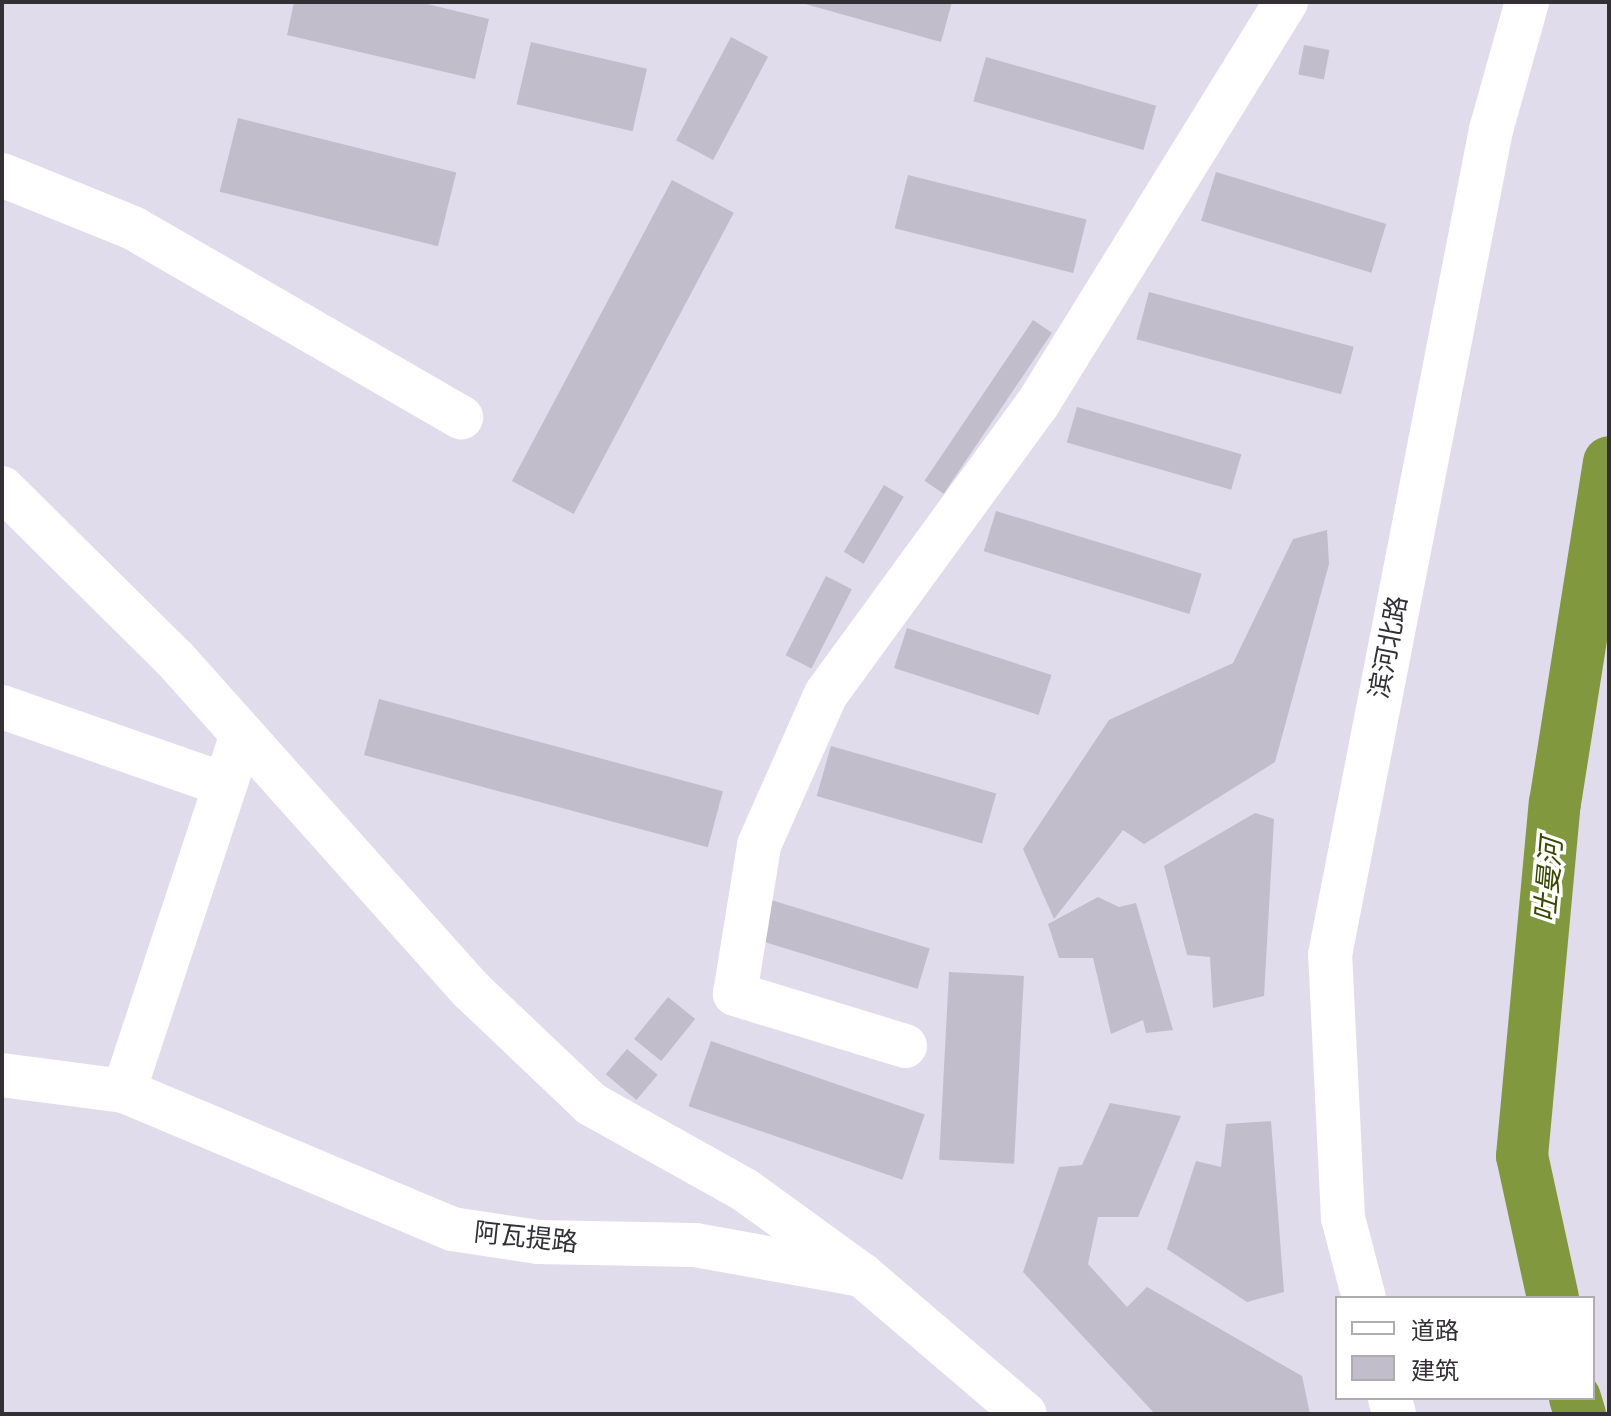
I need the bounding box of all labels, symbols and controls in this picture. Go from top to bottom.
street label: 滨河北路 [1363,593,1413,701]
water label: 吐曼河 [1528,837,1568,923]
street label: 阿瓦提路 [473,1216,579,1258]
legend [1335,1296,1595,1400]
text: 道路 [1411,1317,1459,1344]
text: 建筑 [1411,1357,1459,1384]

